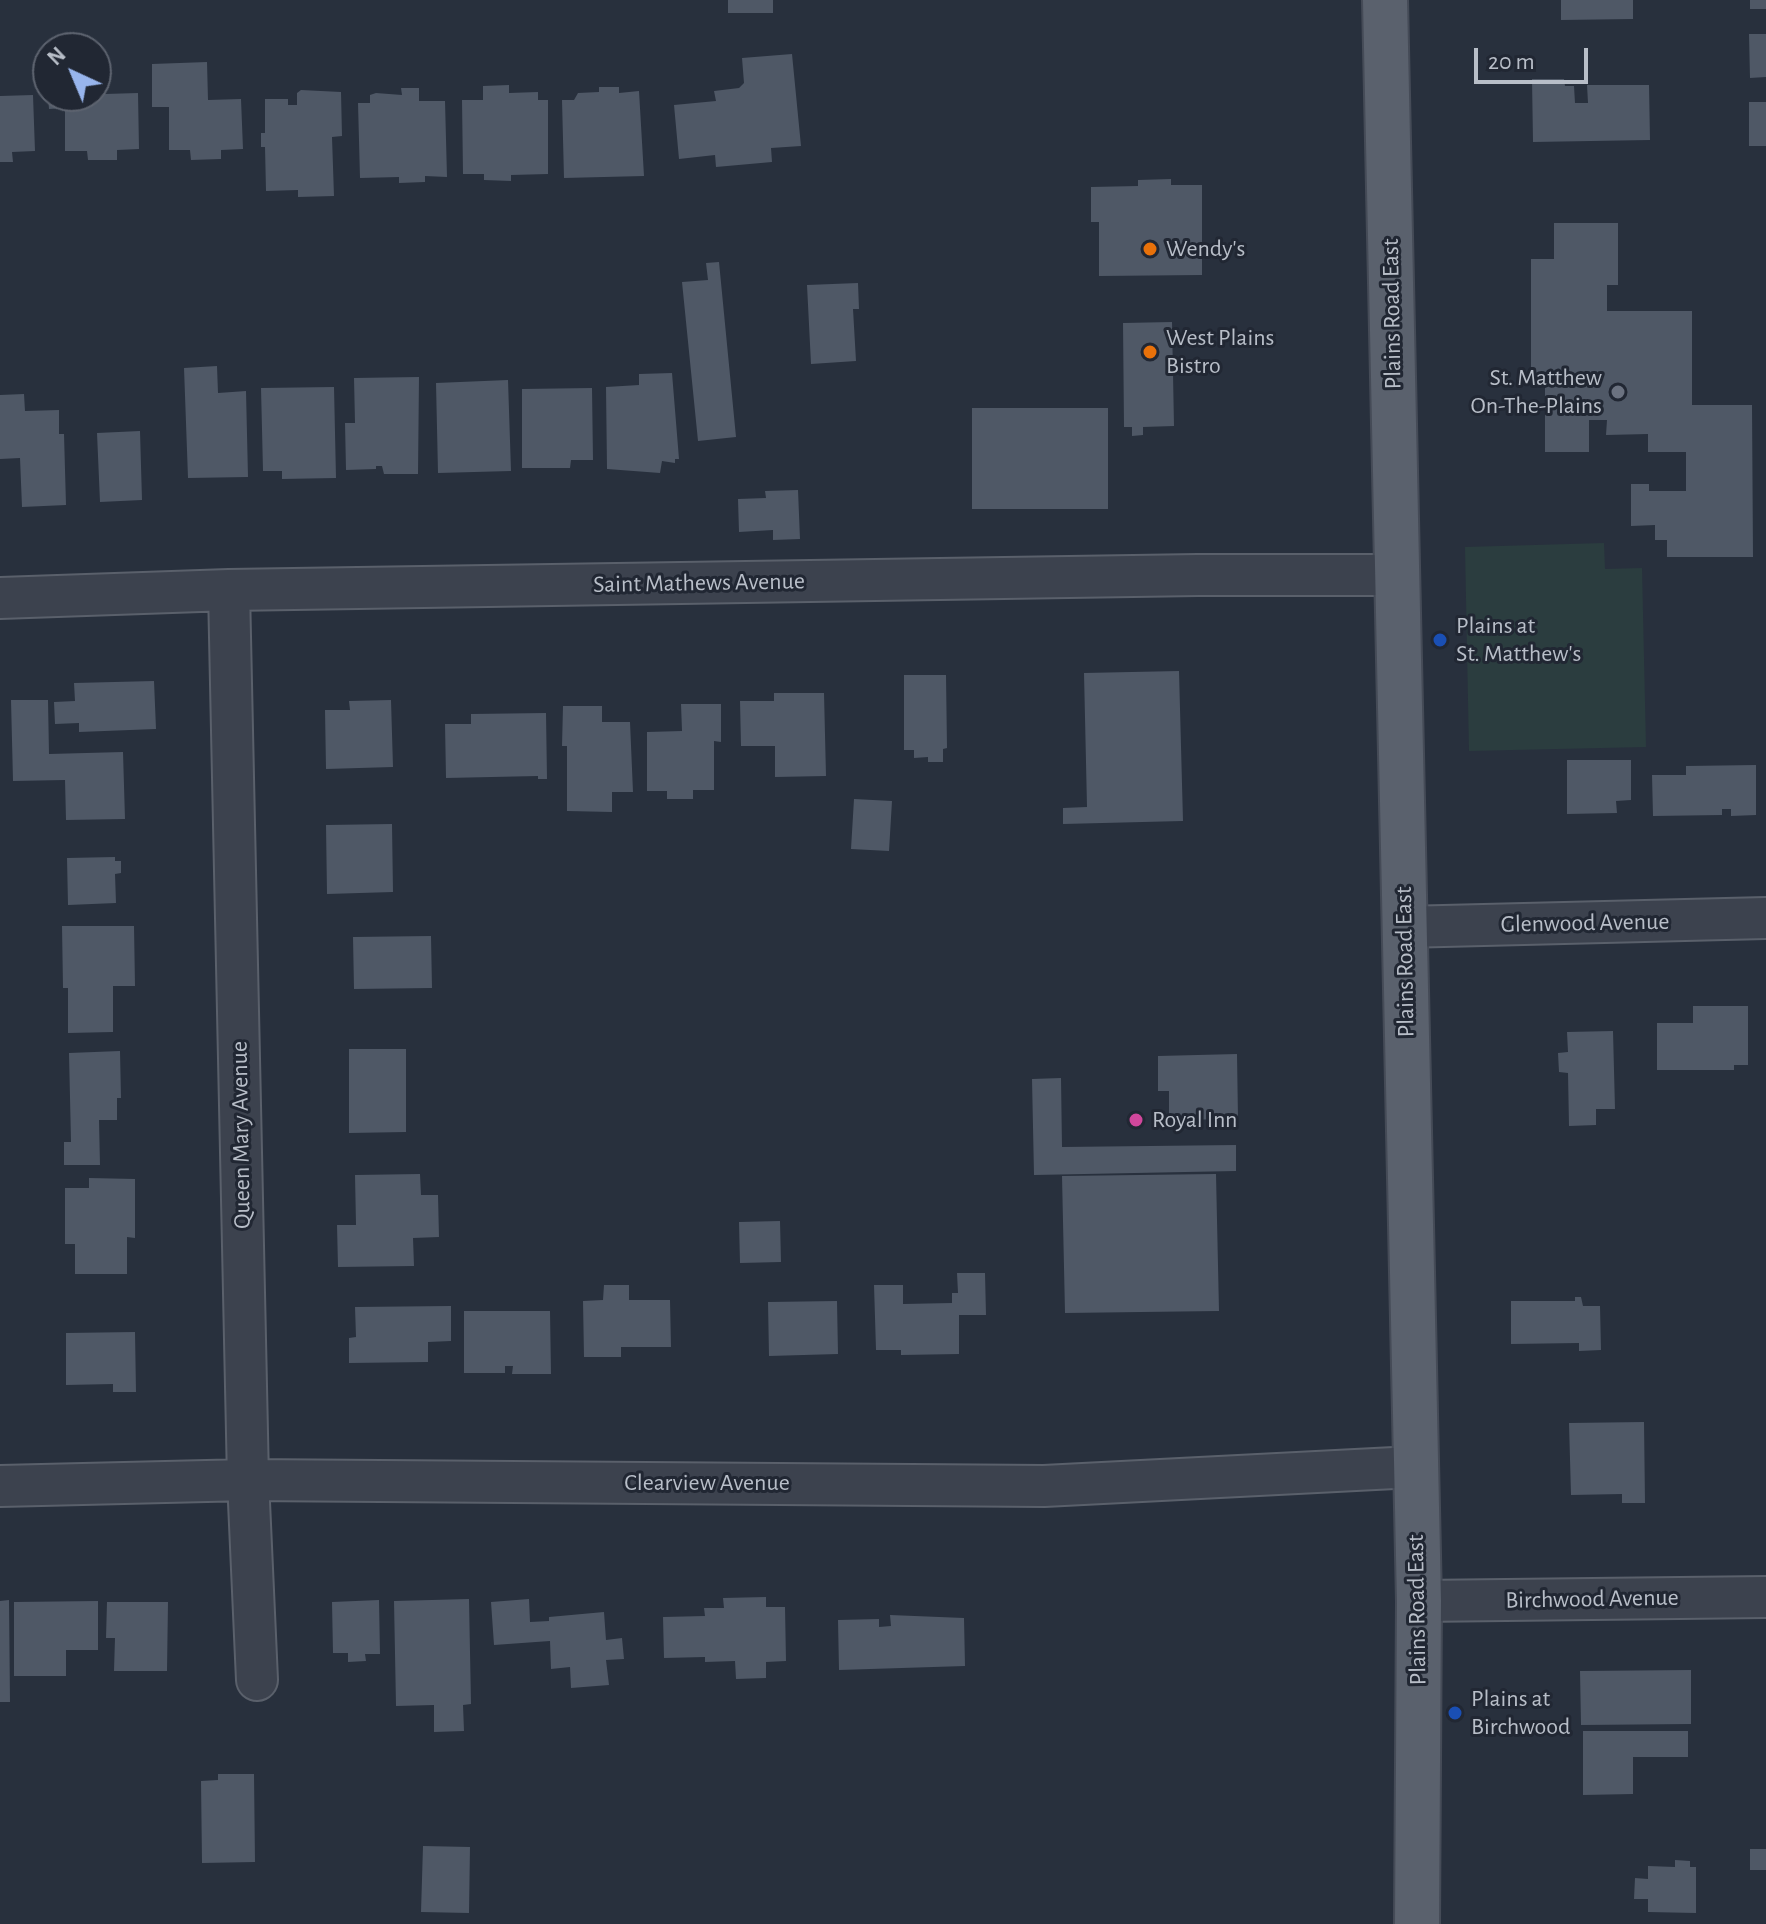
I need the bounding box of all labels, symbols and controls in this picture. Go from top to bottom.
north arrow [32,32,112,112]
scale bar [1478,32,1592,82]
text: N [44,43,70,69]
text: 20 m [1488,50,1535,74]
place label: Wendy's [1166,235,1245,263]
street label: Plains Road East [1376,238,1408,390]
marker: Wendy's [1141,240,1159,258]
place label: West Plains Bistro [1166,324,1275,380]
marker: West Plains Bistro [1141,343,1159,361]
place label: St. Matthew On-The-Plains [1470,364,1602,420]
marker: St. Matthew On-The-Plains [1609,383,1627,401]
street label: Saint Mathews Avenue [593,567,805,599]
place label: Plains at St. Matthew's [1456,612,1581,668]
marker: Plains at St. Matthew's [1431,631,1449,649]
street label: Plains Road East [1389,886,1421,1038]
street label: Glenwood Avenue [1500,907,1670,939]
street label: Queen Mary Avenue [225,1041,257,1229]
place label: Royal Inn [1152,1106,1237,1134]
marker: Royal Inn [1127,1111,1145,1129]
street label: Clearview Avenue [624,1469,790,1497]
street label: Plains Road East [1401,1534,1433,1686]
street label: Birchwood Avenue [1505,1583,1679,1615]
place label: Plains at Birchwood [1471,1685,1571,1741]
marker: Plains at Birchwood [1446,1704,1464,1722]

